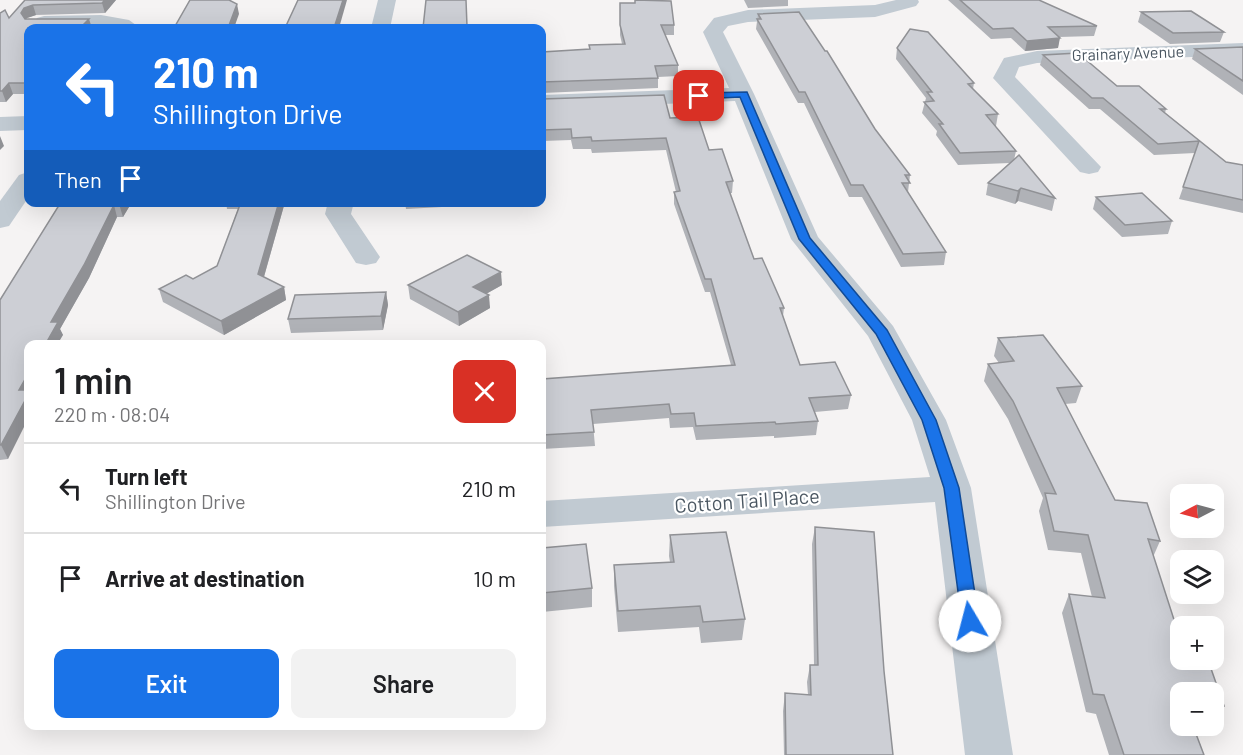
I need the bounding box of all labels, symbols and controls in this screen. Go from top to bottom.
street label: Grainary Avenue [1072,41,1184,64]
text: 210 m [153,46,259,96]
icon: left [54,48,132,126]
pin [673,70,724,121]
icon: arrive [682,79,715,112]
text: Shillington Drive [153,97,343,129]
icon: arrive [114,162,147,195]
text: Then [54,166,102,192]
text: 1 min [54,358,133,401]
button: close [453,360,516,423]
text: 220 m · 08:04 [54,402,170,426]
text: Turn left [105,463,188,489]
icon: left [54,472,87,505]
text: 210 m [462,475,516,501]
street label: Cotton Tail Place [674,483,820,517]
north arrow [1170,484,1224,538]
map controls [1170,484,1224,736]
text: Shillington Drive [105,489,246,513]
button: layers [1170,550,1224,604]
icon: arrive [54,562,87,595]
text: Arrive at destination [105,565,304,591]
text: 10 m [473,565,516,591]
position arrow [938,589,1002,653]
button: + [1170,616,1224,670]
button: Exit [54,649,279,718]
button: Share [291,649,516,718]
button: − [1170,682,1224,736]

